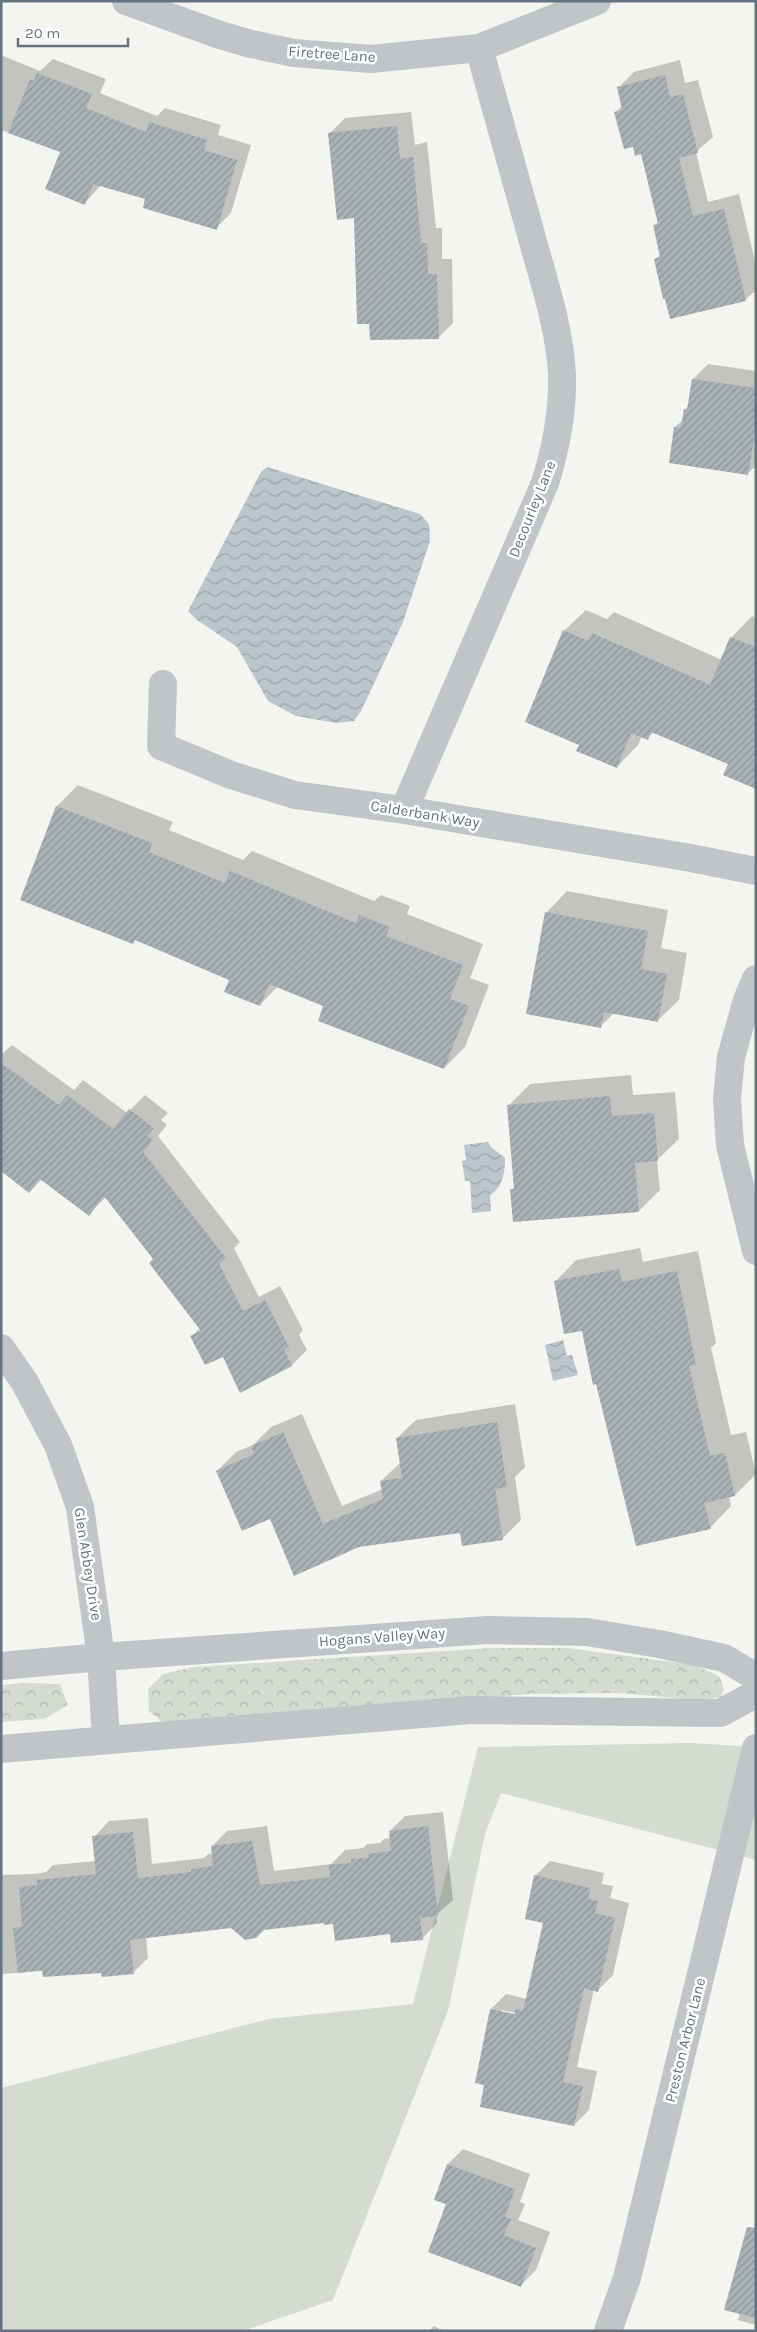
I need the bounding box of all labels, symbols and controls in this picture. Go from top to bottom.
scale bar [18,15,128,47]
text: 20 m [25,24,60,42]
street label: Firetree Lane [288,42,376,66]
street label: Decourley Lane [504,458,560,560]
street label: Calderbank Way [369,797,481,831]
street label: Glen Abbey Drive [70,1506,106,1622]
street label: Hogans Valley Way [318,1624,446,1650]
street label: Preston Arbor Lane [661,1976,709,2104]

